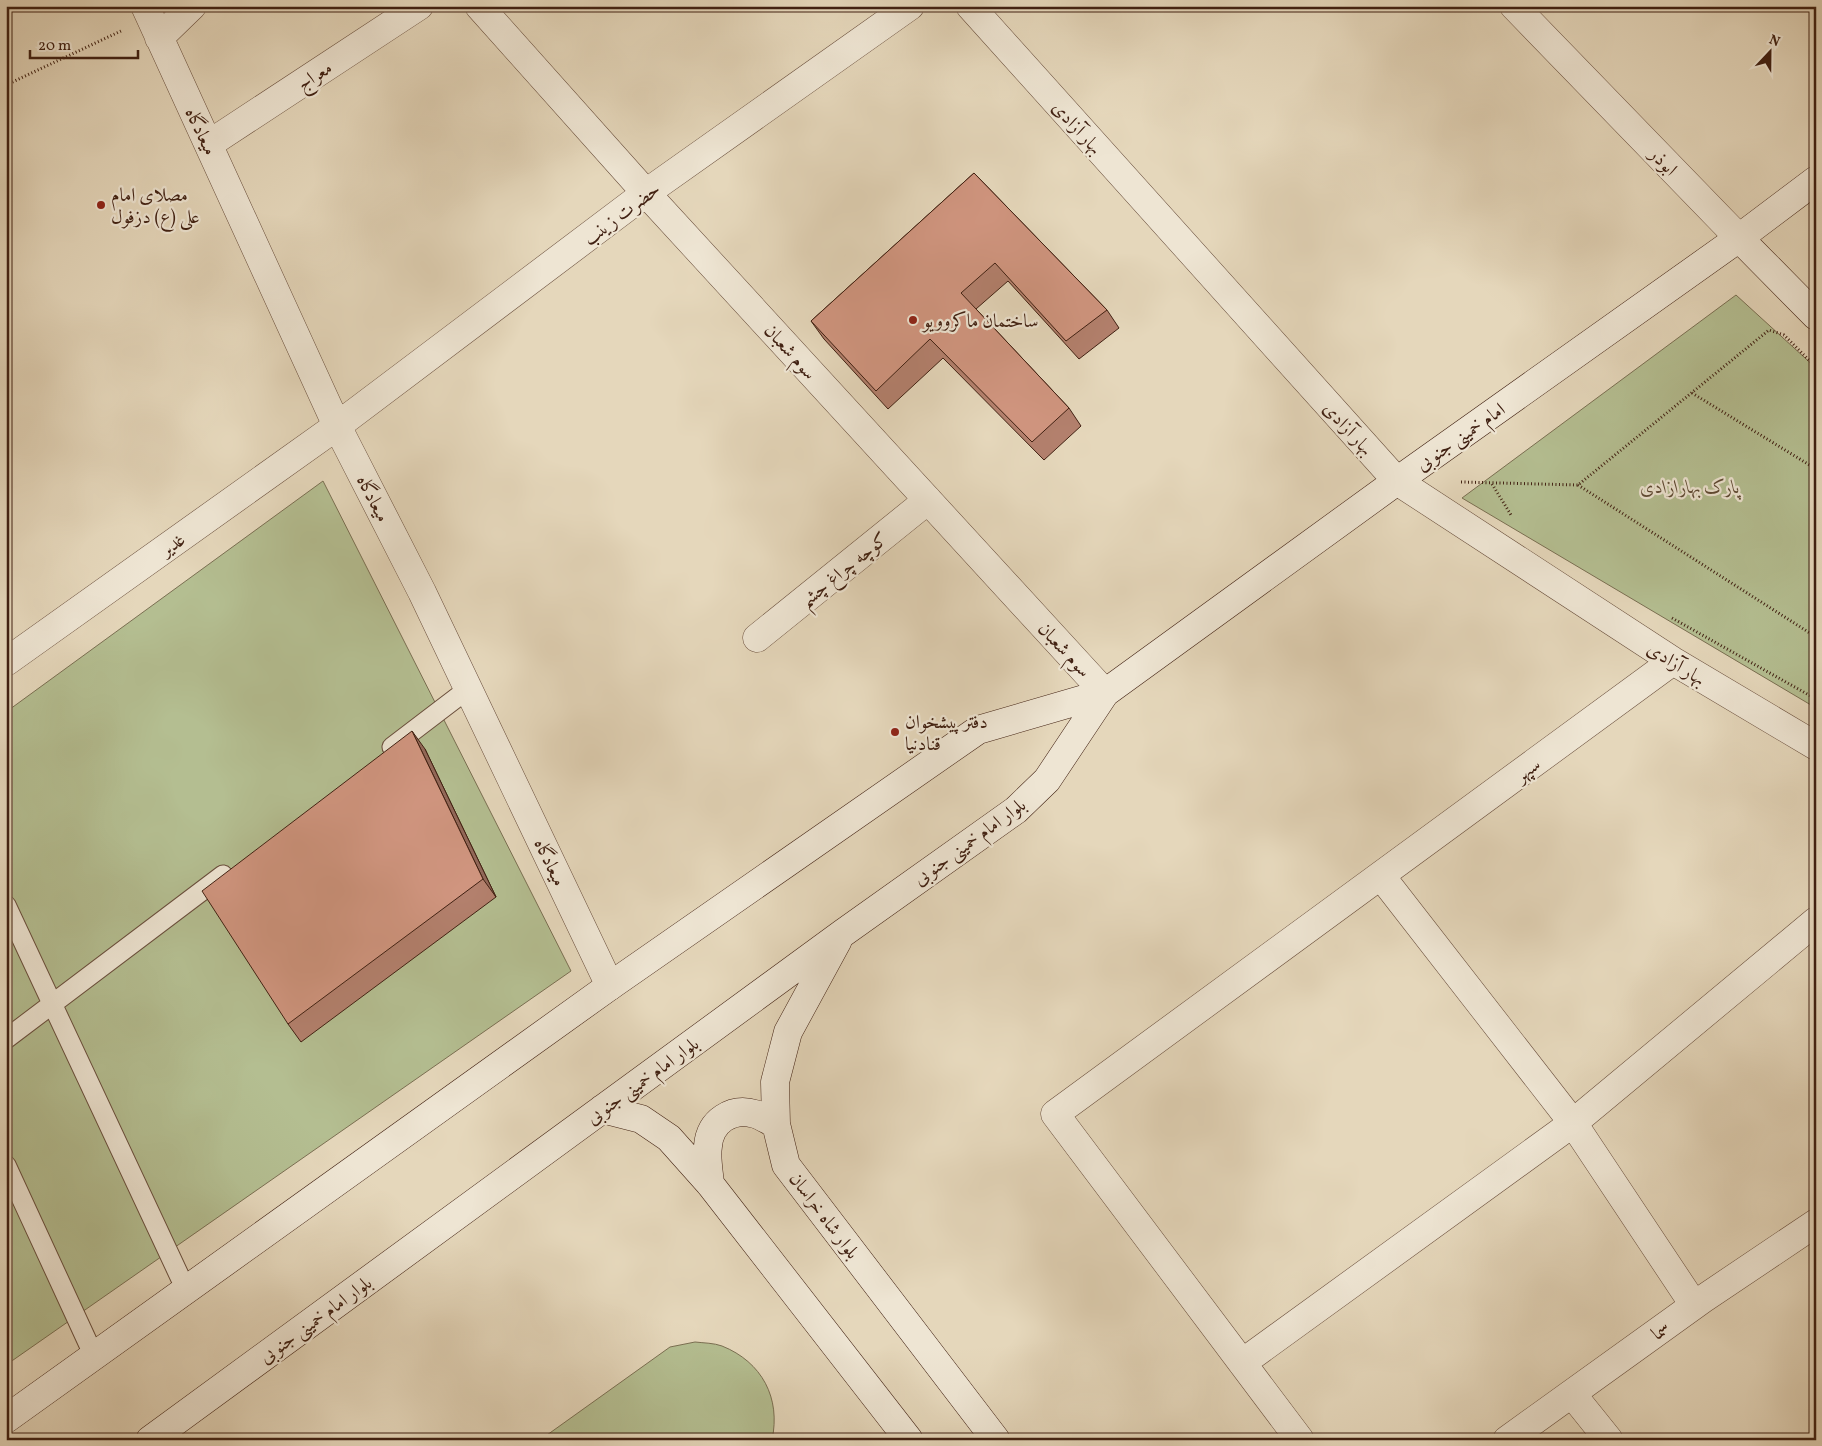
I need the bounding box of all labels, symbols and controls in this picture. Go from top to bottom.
scale bar [30,28,138,60]
north arrow [1744,28,1794,78]
text: N [1766,31,1783,52]
text: 20 m [38,36,71,57]
street label: معراج [292,56,340,100]
street label: بهار آزادی [1045,96,1108,161]
street label: میعادگاه [178,104,223,160]
street label: ابوذر [1641,141,1682,182]
street label: حضرت زینب [578,177,666,252]
place label: مصلای امام علی (ع) دزفول [111,183,200,232]
marker: مصلای امام علی (ع) دزفول [95,199,107,211]
place label: ساختمان ماکروویو [921,309,1038,335]
marker: ساختمان ماکروویو [907,314,919,326]
street label: سوم شعبان [756,319,822,387]
street label: بهار آزادی [1316,397,1379,462]
street label: امام خمینی جنوبی [1411,397,1512,480]
street label: میعادگاه [349,471,395,527]
park label: پارک بهارازادی [1640,475,1741,501]
street label: کوچه چراغ چشم [795,527,897,618]
street label: غدیر [154,528,191,565]
street label: سوم شعبان [1030,617,1096,685]
street label: بهار آزادی [1642,637,1710,693]
place label: دفتر پیشخوان قنادنیا [905,710,988,758]
marker: دفتر پیشخوان قنادنیا [889,726,901,738]
street label: سپهر [1508,752,1546,790]
street label: بلوار امام خمینی جنوبی [909,793,1033,894]
street label: میعادگاه [527,835,572,891]
street label: بلوار امام خمینی جنوبی [582,1032,706,1133]
street label: بلوار شاه خراسان [782,1167,865,1265]
street label: بلوار امام خمینی جنوبی [255,1271,379,1372]
street label: سما [1646,1316,1676,1347]

